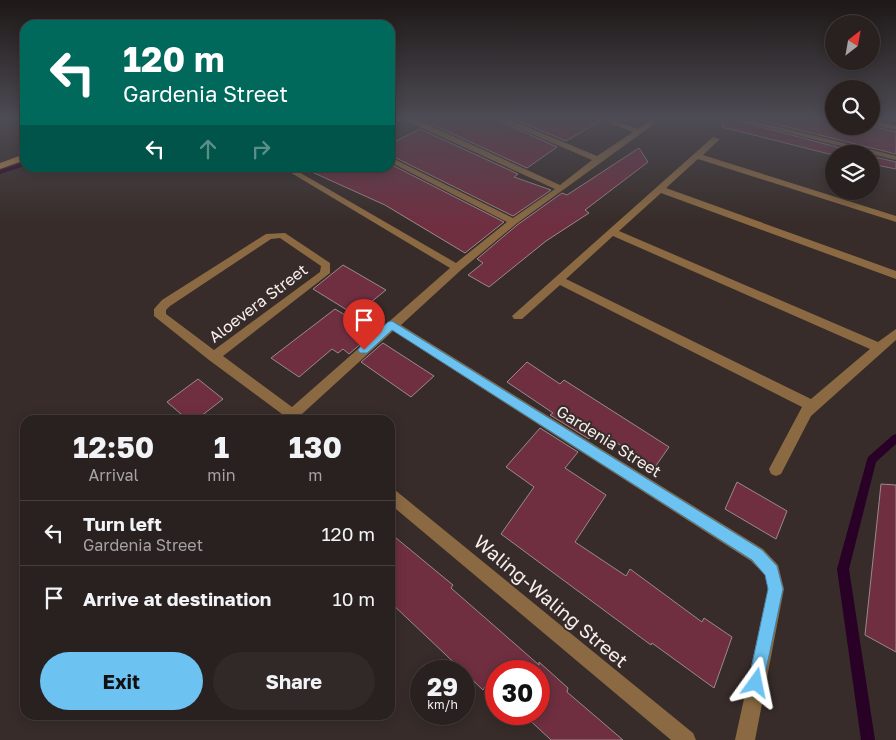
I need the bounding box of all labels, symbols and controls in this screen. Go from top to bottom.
north arrow [825,15,880,70]
map controls [825,15,880,200]
text: 120 m [123,38,225,80]
icon: left [40,40,105,105]
text: Gardenia Street [123,80,288,107]
button: search [825,80,880,135]
icon: left [141,135,169,163]
icon: ahead [194,135,222,163]
icon: right [247,135,275,163]
button: layers [825,145,880,200]
street label: Aloevera Street [205,259,311,347]
pin [343,299,385,350]
icon: arrive [350,306,378,334]
street label: Gardenia Street [553,401,665,481]
text: 12:50 [73,429,154,465]
text: 1 [214,429,229,465]
text: 130 [289,429,342,465]
text: Arrival [89,465,139,485]
text: min [207,465,236,485]
text: m [308,465,322,485]
text: Turn left [83,512,162,535]
icon: left [40,519,68,547]
text: 120 m [321,522,375,545]
street label: Waling-Waling Street [470,530,633,672]
text: Gardenia Street [83,535,203,555]
icon: arrive [40,584,68,612]
text: Arrive at destination [83,587,271,610]
text: 10 m [332,587,375,610]
button: Exit [40,652,203,710]
button: Share [213,652,375,710]
position arrow [729,656,781,708]
speed limit sign: 30 [485,660,550,725]
text: 29 [427,671,458,702]
text: km/h [427,697,458,712]

